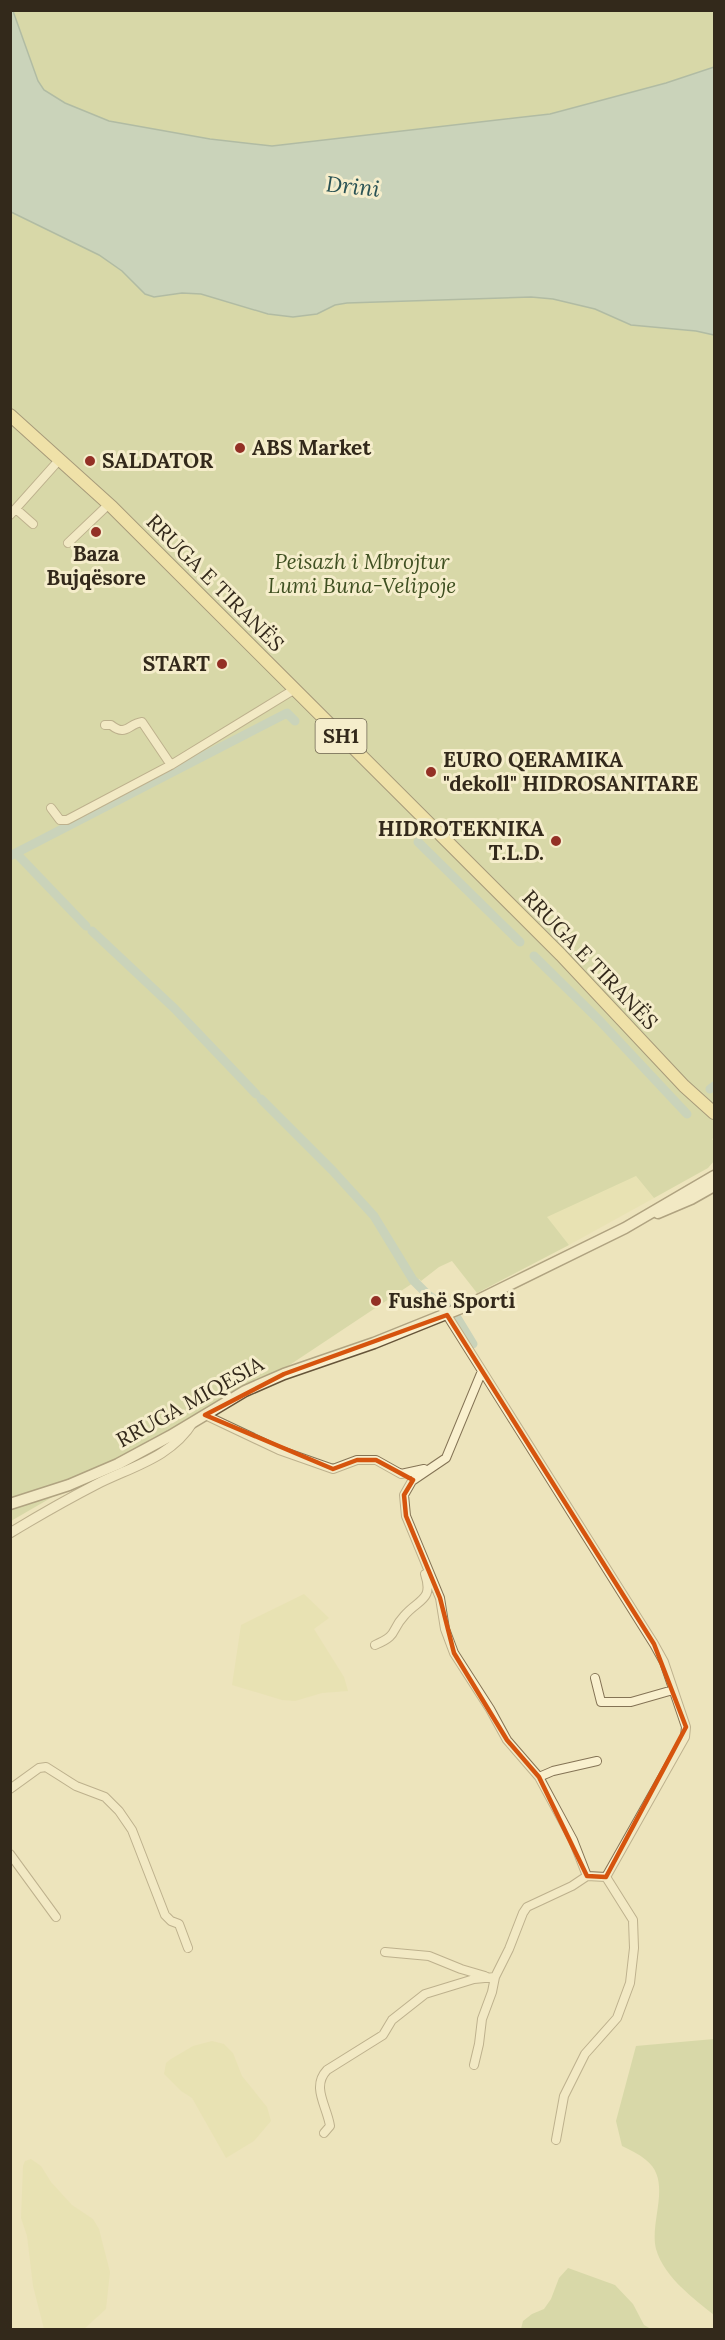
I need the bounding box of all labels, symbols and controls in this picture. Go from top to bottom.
water label: Drini [325,169,381,203]
place label: ABS Market [252,434,371,461]
marker: ABS Market [233,441,247,455]
place label: SALDATOR [102,447,214,474]
marker: SALDATOR [83,454,97,468]
street label: RRUGA E TIRANËS [141,508,290,657]
marker: Baza Bujqësore [89,525,103,539]
place label: Baza Bujqësore [46,540,146,591]
park label: Peisazh i Mbrojtur Lumi Buna-Velipoje [268,548,456,599]
place label: START [143,650,210,677]
marker: START [215,657,229,671]
road number: SH1 [316,719,366,753]
place label: EURO QERAMIKA "dekoll" HIDROSANITARE [443,746,698,797]
marker: EURO QERAMIKA "dekoll" HIDROSANITARE [424,765,438,779]
place label: HIDROTEKNIKA T.L.D. [378,815,544,866]
marker: HIDROTEKNIKA T.L.D. [549,834,563,848]
street label: RRUGA E TIRANËS [517,884,664,1035]
place label: Fushë Sporti [388,1287,515,1314]
marker: Fushë Sporti [369,1294,383,1308]
street label: RRUGA MIQESIA [111,1350,269,1453]

